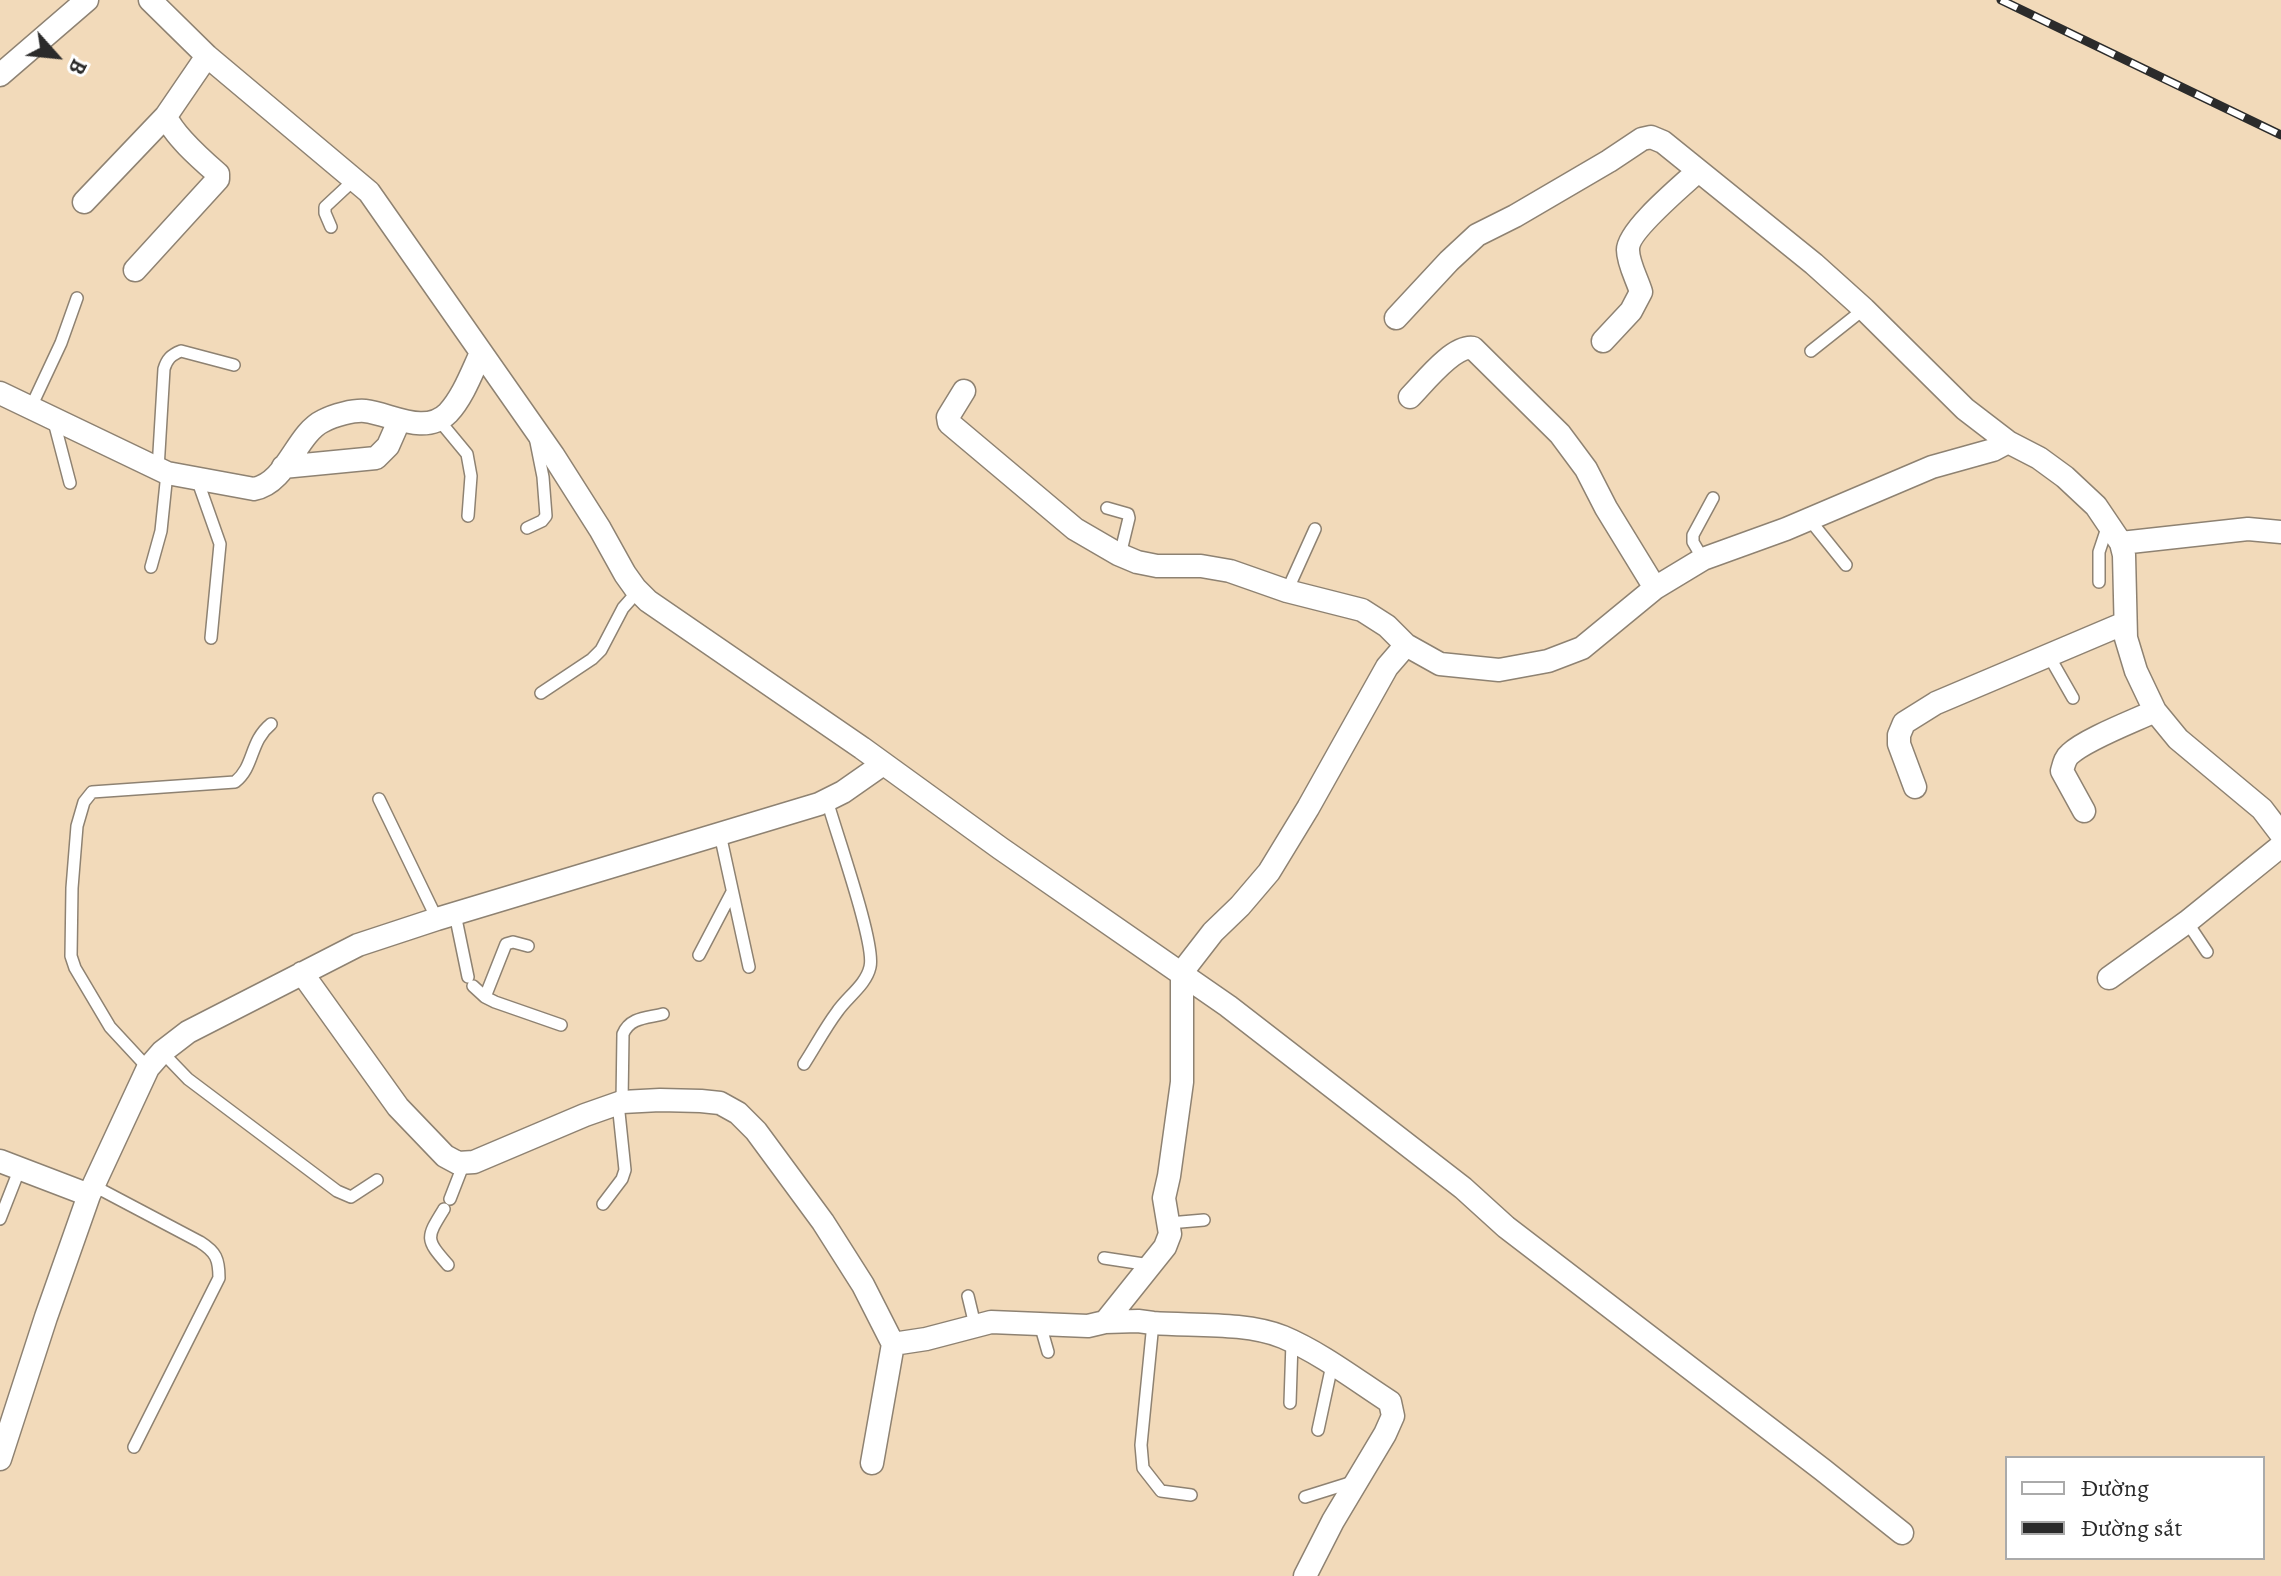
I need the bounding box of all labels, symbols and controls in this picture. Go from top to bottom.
north arrow [16,16,96,96]
text: B [61,54,94,80]
legend [2005,1456,2265,1560]
text: Đường [2081,1472,2149,1504]
text: Đường sắt [2081,1512,2182,1544]

